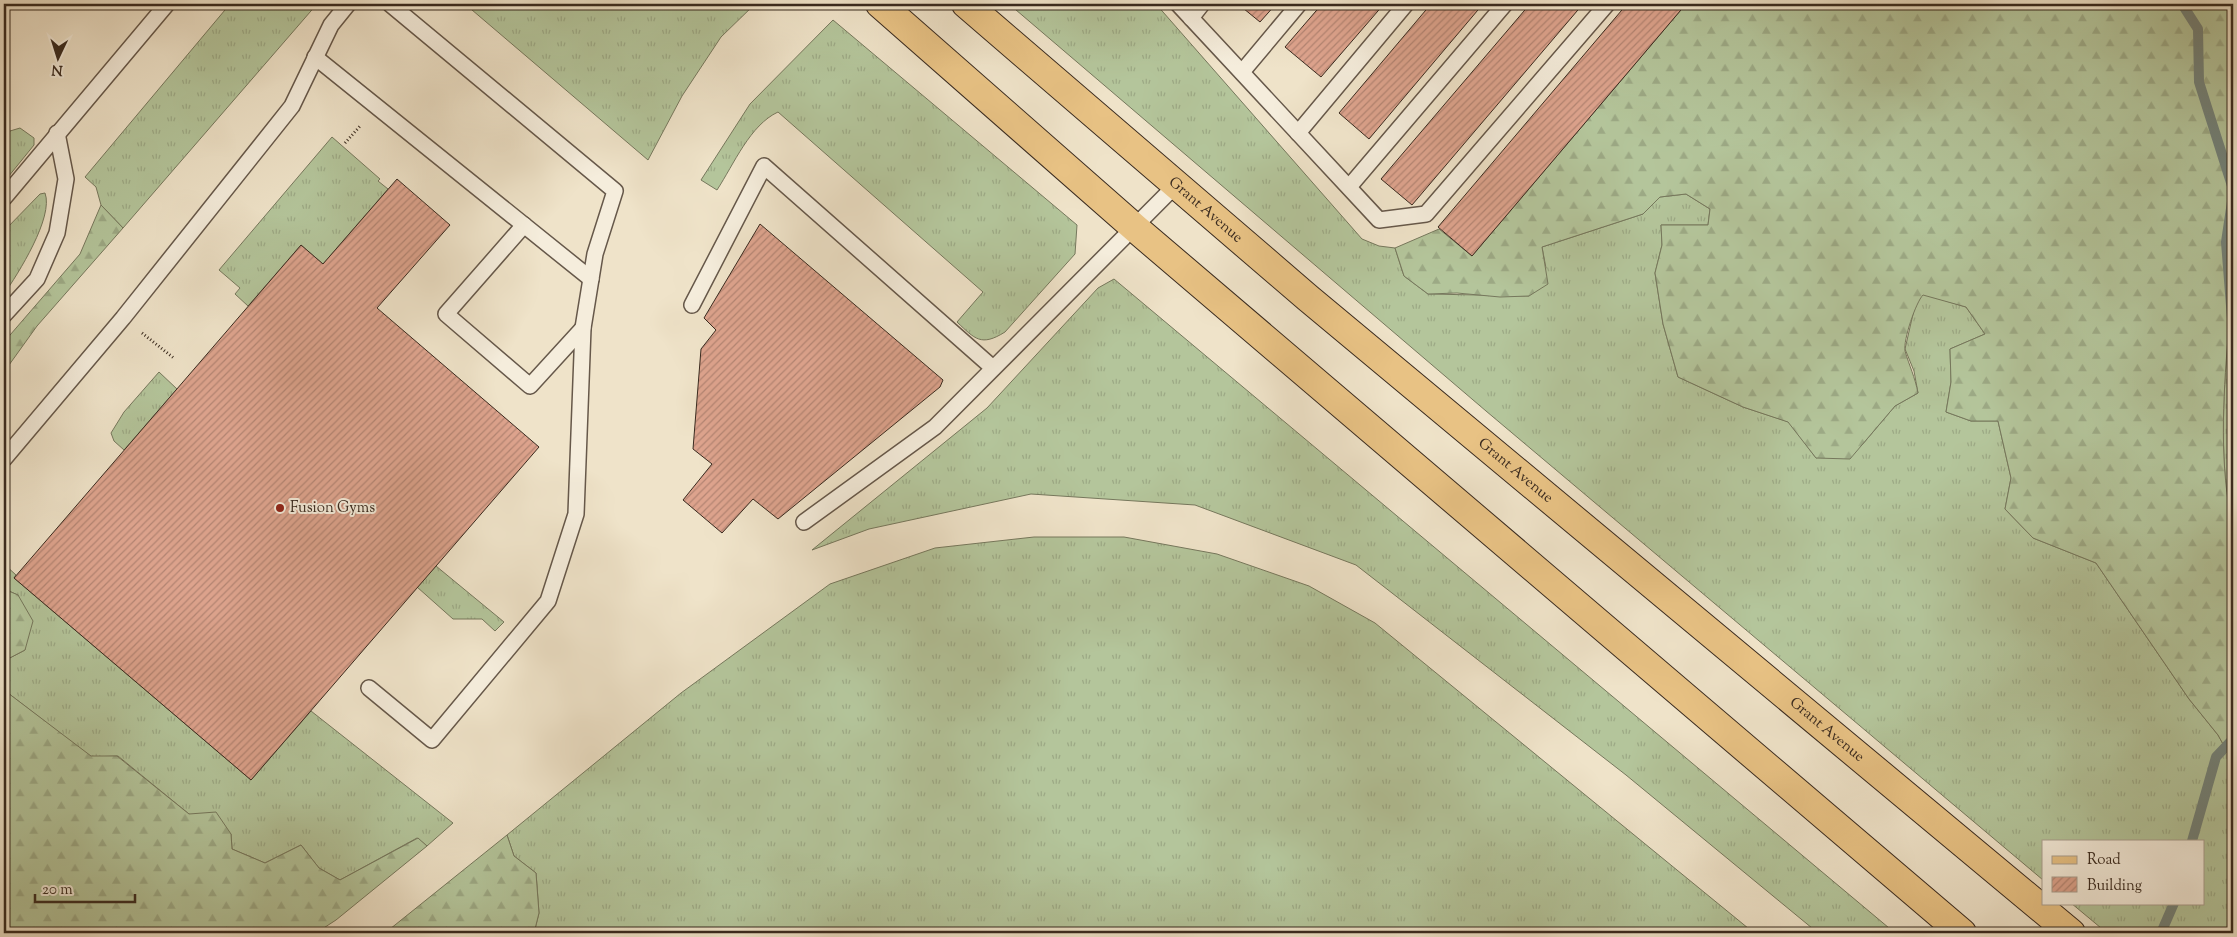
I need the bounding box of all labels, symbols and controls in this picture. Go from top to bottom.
north arrow [32,32,82,82]
text: N [51,59,64,79]
street label: Grant Avenue [1164,172,1247,248]
street label: Grant Avenue [1473,433,1558,508]
place label: Fusion Gyms [290,498,375,519]
marker: Fusion Gyms [274,502,286,514]
street label: Grant Avenue [1785,692,1869,767]
legend [2042,840,2204,904]
text: Road [2087,850,2121,871]
scale bar [35,872,135,904]
text: Building [2087,876,2142,897]
text: 20 m [42,880,73,901]

